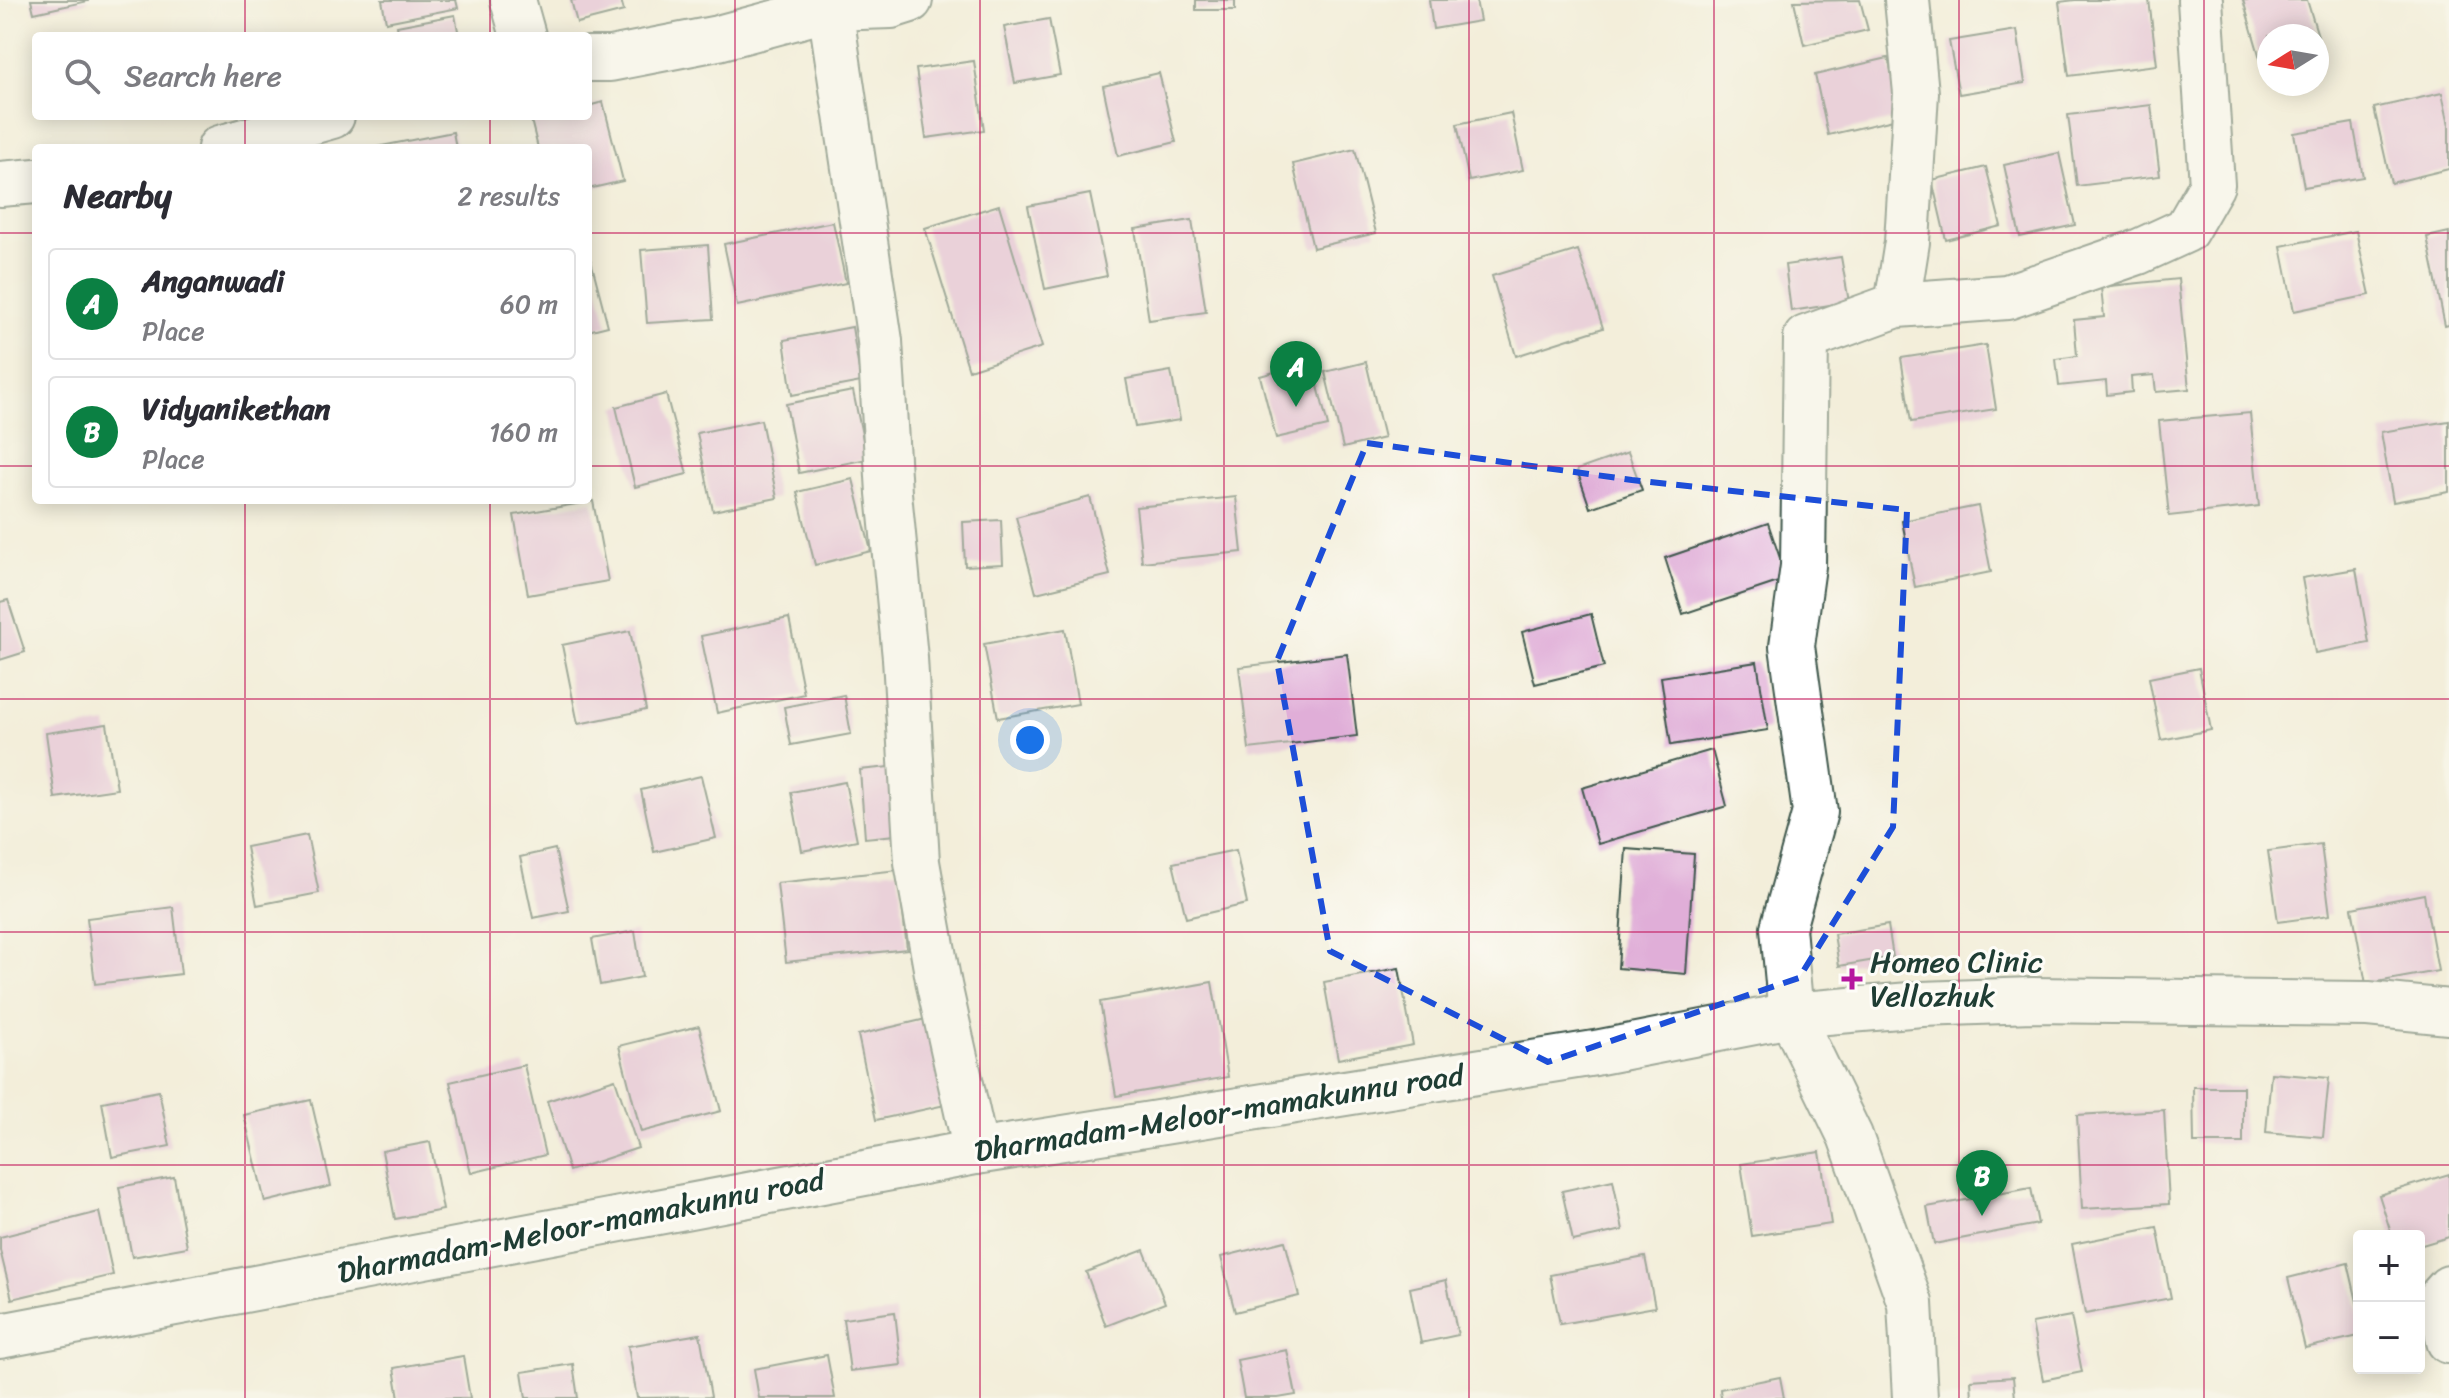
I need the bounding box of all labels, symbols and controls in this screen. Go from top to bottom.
north arrow [2257,24,2329,96]
search box [32,32,592,120]
text: Search here [124,49,282,103]
icon: search [60,54,104,98]
text: Nearby [64,166,172,226]
text: 2 results [458,173,560,219]
text: Anganwadi [142,254,284,308]
text: A [83,281,101,327]
text: 60 m [500,281,558,327]
text: Place [142,308,205,354]
pin: A [1270,341,1322,407]
text: Vidyanikethan [142,382,331,436]
text: B [84,409,100,455]
text: 160 m [489,409,558,455]
text: Place [142,436,205,482]
your location [1010,720,1050,760]
place label: Homeo Clinic Vellozhuk [1870,935,2043,1023]
marker: Homeo Clinic Vellozhuk [1841,968,1863,990]
street label: Dharmadam-Meloor-mamakunnu road [970,1047,1470,1178]
pin: B [1956,1150,2008,1216]
street label: Dharmadam-Meloor-mamakunnu road [333,1152,831,1300]
map controls [2353,1230,2425,1374]
button: + [2353,1230,2425,1302]
button: − [2353,1302,2425,1374]

